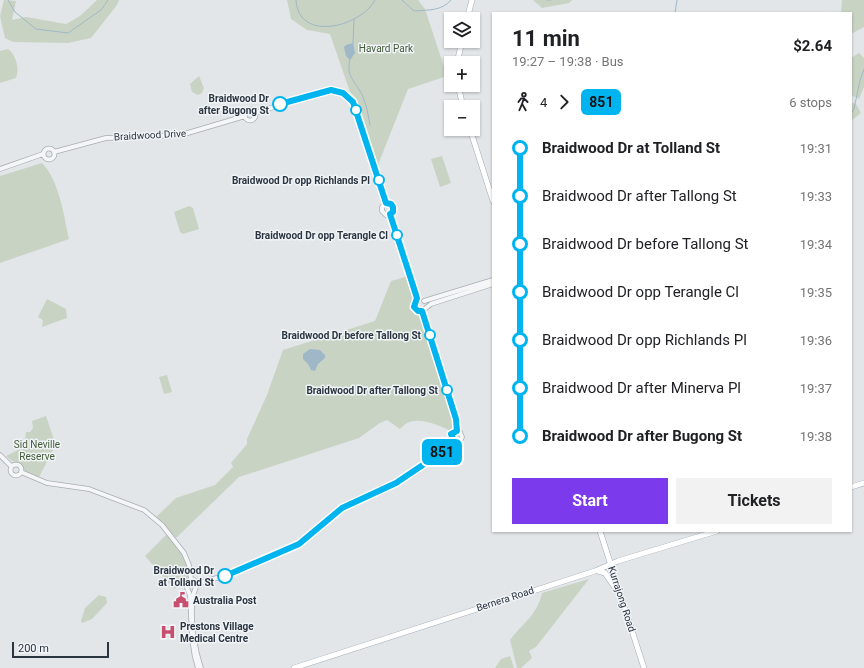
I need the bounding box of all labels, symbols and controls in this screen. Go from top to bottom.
map controls [444,12,480,136]
button: layers [444,12,480,48]
text: 11 min [512,26,580,51]
text: $2.64 [793,37,832,55]
park label: Havard Park [359,43,414,54]
text: 19:27 – 19:38 · Bus [512,54,624,69]
button: + [444,56,480,92]
icon: walk [512,91,534,113]
icon: forward [553,91,575,113]
place label: Braidwood Dr after Bugong St [198,93,270,116]
text: 851 [589,94,613,110]
text: 4 [540,95,547,110]
text: 6 stops [789,95,832,110]
marker: Braidwood Dr after Bugong St [272,96,288,112]
button: − [444,100,480,136]
unlabelled marker [350,104,362,116]
street label: Braidwood Drive [114,128,186,142]
text: Braidwood Dr at Tolland St [542,139,720,157]
text: 19:31 [800,141,832,156]
marker: Braidwood Dr opp Richlands Pl [373,174,385,186]
place label: Braidwood Dr opp Richlands Pl [232,175,370,186]
text: Braidwood Dr after Tallong St [542,187,737,205]
text: 19:33 [800,189,832,204]
marker: Braidwood Dr opp Terangle Cl [391,229,403,241]
place label: Braidwood Dr opp Terangle Cl [255,230,388,241]
text: Braidwood Dr before Tallong St [542,235,748,253]
text: 19:34 [800,237,832,252]
text: Braidwood Dr opp Terangle Cl [542,283,739,301]
text: 19:35 [800,285,832,300]
marker: Braidwood Dr before Tallong St [424,329,436,341]
place label: Braidwood Dr before Tallong St [282,330,422,341]
text: Braidwood Dr opp Richlands Pl [542,331,747,349]
text: 19:36 [800,333,832,348]
text: Braidwood Dr after Minerva Pl [542,379,741,397]
text: 19:37 [800,381,832,396]
marker: Braidwood Dr after Tallong St [441,384,453,396]
place label: Braidwood Dr after Tallong St [306,385,439,396]
text: Braidwood Dr after Bugong St [542,427,742,445]
text: 19:38 [800,429,832,444]
park label: Sid Neville Reserve [14,439,60,462]
line badge: 851 [419,439,465,465]
text: 851 [430,444,454,460]
button: Start [512,478,668,524]
button: Tickets [676,478,832,524]
place label: Braidwood Dr at Tolland St [154,565,215,588]
street label: Kurrajong Road [606,565,638,633]
marker: Braidwood Dr at Tolland St [217,568,233,584]
street label: Bernera Road [475,585,535,613]
public building icon: Australia Post [172,591,190,609]
place label: Australia Post [193,595,257,606]
place label: Prestons Village Medical Centre [180,621,254,644]
hospital icon: Prestons Village Medical Centre [159,623,177,641]
scale bar [12,640,109,659]
text: 200 m [18,642,49,655]

